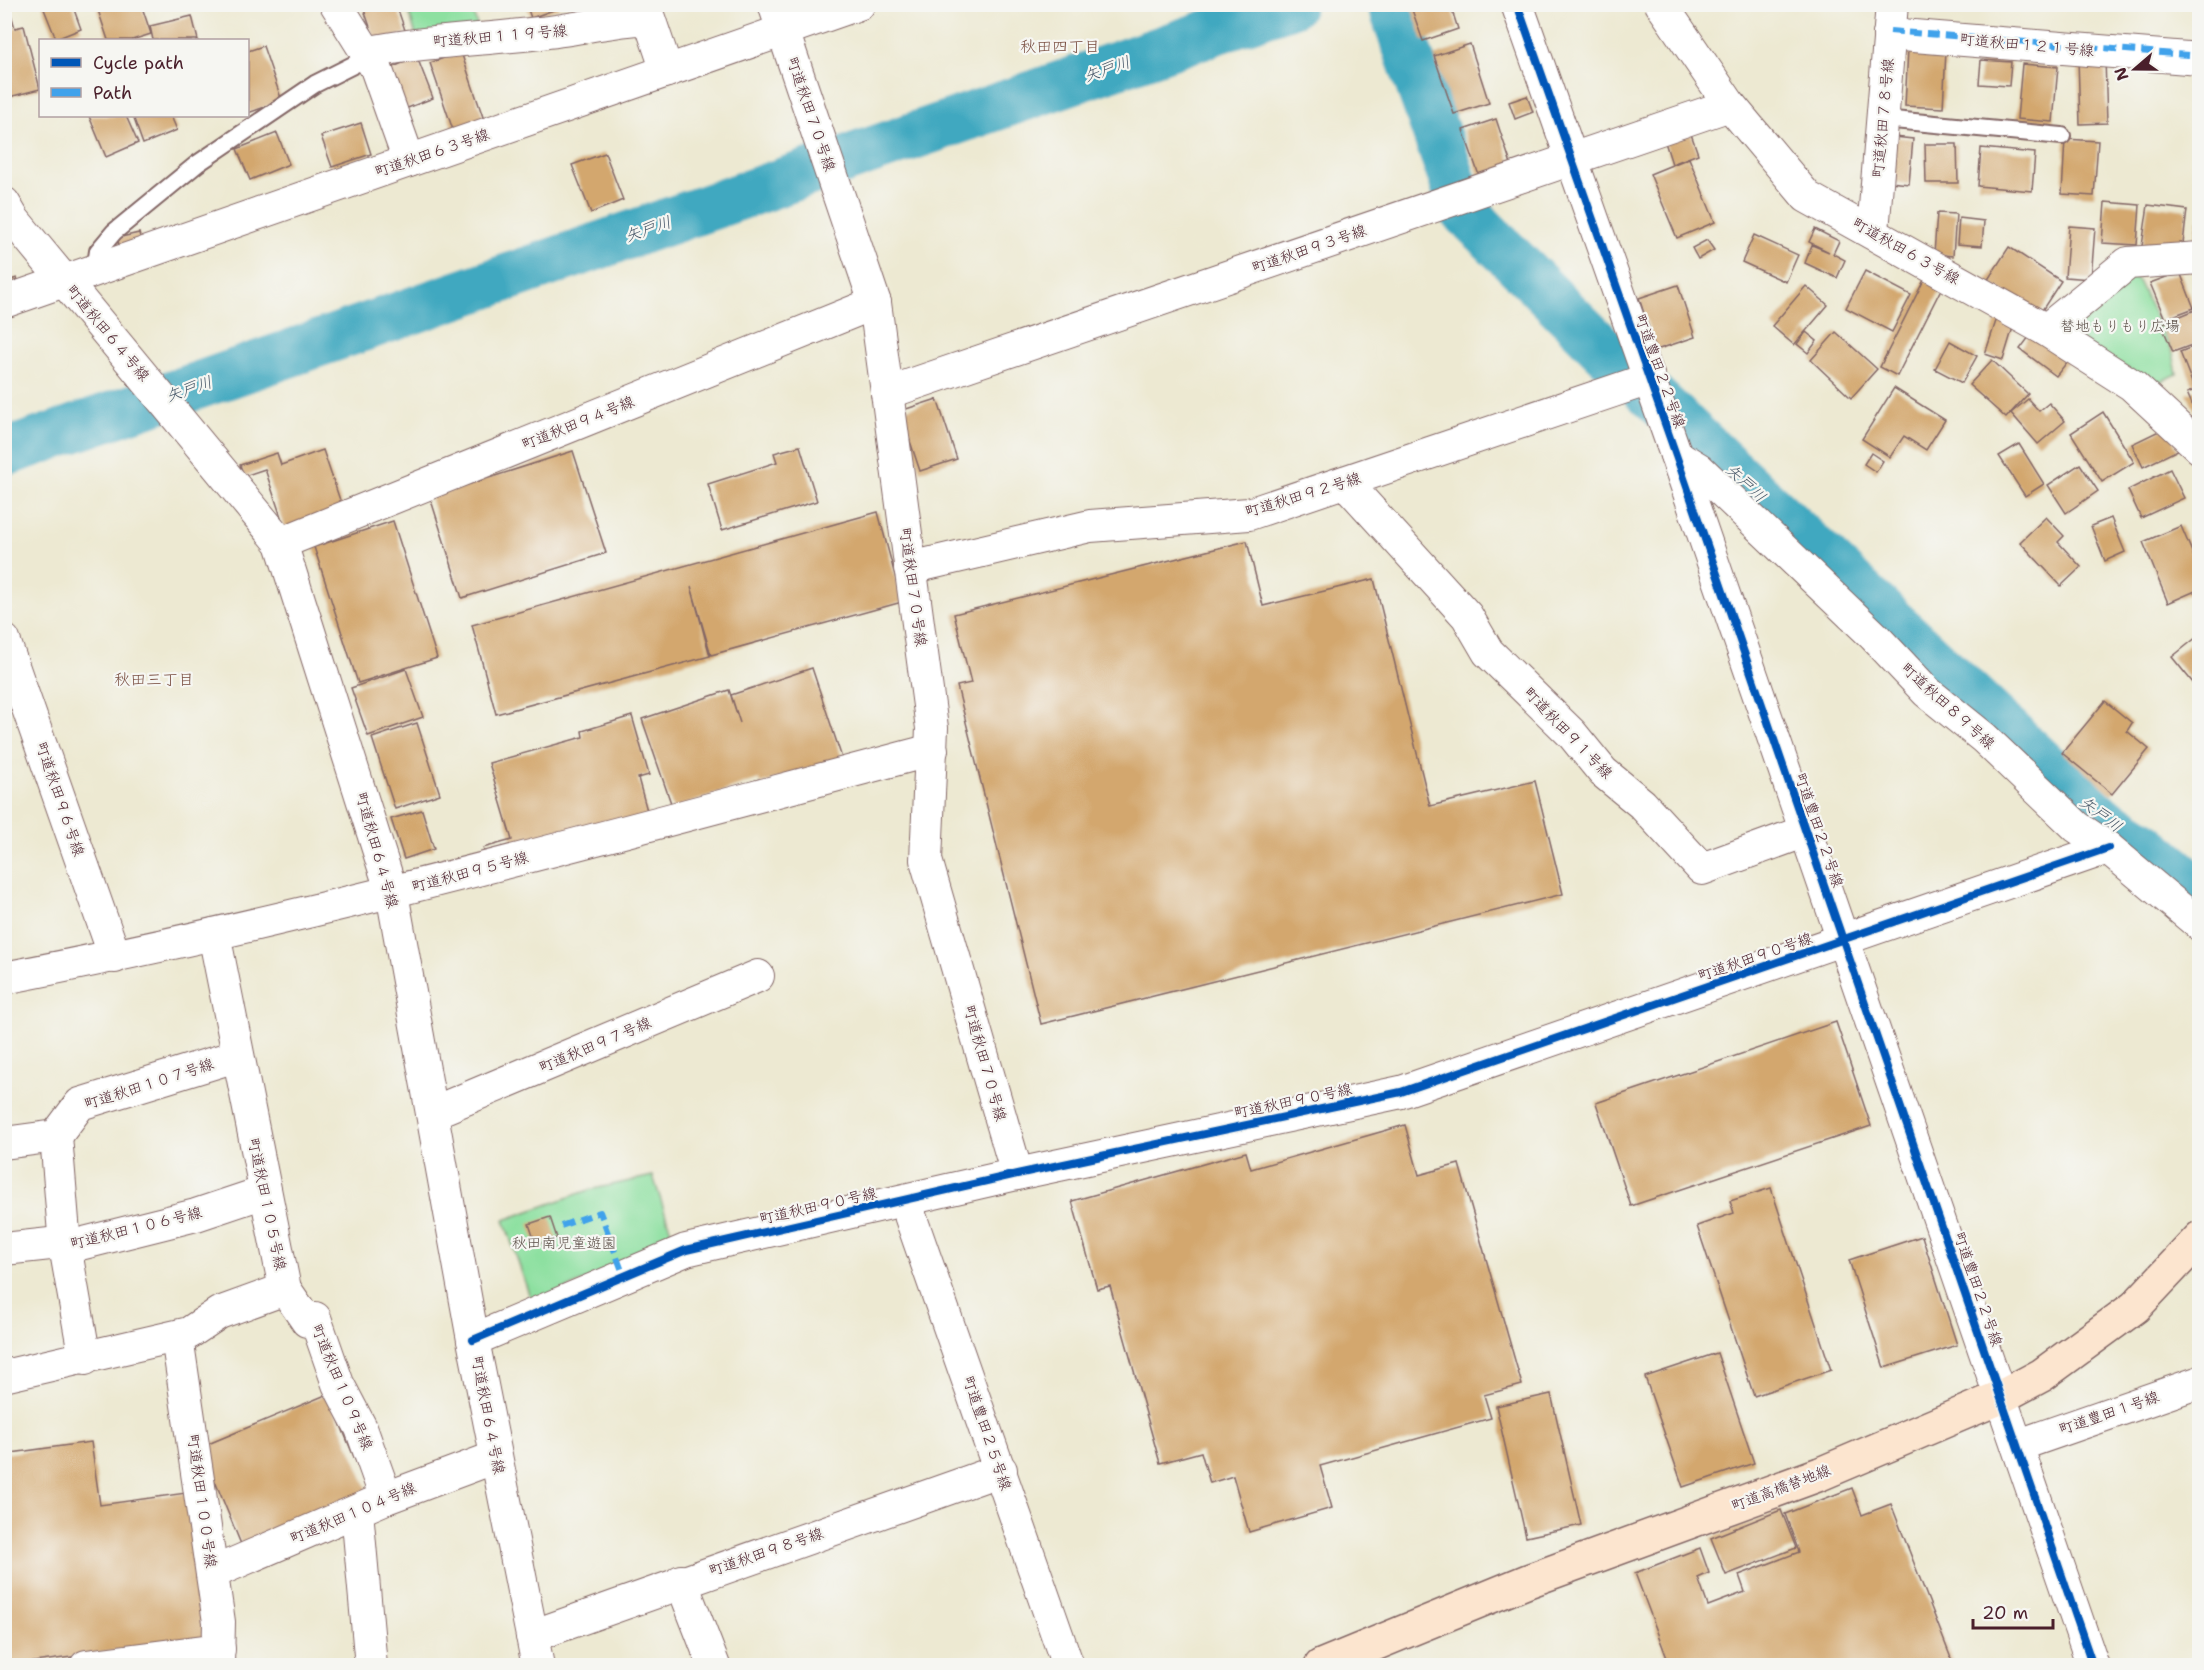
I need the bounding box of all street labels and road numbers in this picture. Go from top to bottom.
street label: 町道秋田１１９号線 [432,20,568,52]
street label: 町道秋田１２１号線 [1959,29,2095,61]
street label: 町道秋田７０号線 [782,54,840,174]
street label: 町道秋田７８号線 [1868,57,1898,179]
street label: 町道秋田６３号線 [372,124,492,182]
street label: 町道秋田６３号線 [1849,213,1963,289]
street label: 町道秋田９３号線 [1249,220,1369,278]
street label: 町道秋田６４号線 [62,281,154,385]
street label: 町道豊田２２号線 [1630,311,1690,431]
street label: 町道秋田９４号線 [519,391,637,455]
street label: 町道秋田９２号線 [1243,468,1363,522]
street label: 町道秋田７０号線 [895,526,931,648]
street label: 町道秋田８９号線 [1897,658,1999,754]
street label: 町道秋田９１号線 [1519,683,1617,783]
street label: 町道秋田９６号線 [31,739,89,859]
street label: 町道豊田２２号線 [1790,770,1848,890]
street label: 町道秋田６４号線 [351,790,403,910]
street label: 町道秋田９５号線 [409,847,531,897]
street label: 町道秋田９０号線 [1695,928,1815,986]
street label: 町道秋田７０号線 [959,1003,1011,1123]
street label: 町道秋田９７号線 [536,1012,654,1078]
street label: 町道秋田１０７号線 [82,1054,216,1114]
street label: 町道秋田９０号線 [1232,1079,1354,1123]
street label: 町道秋田１０５号線 [243,1136,291,1272]
street label: 町道秋田９０号線 [757,1183,879,1229]
street label: 町道秋田１０６号線 [68,1202,204,1254]
street label: 町道豊田２２号線 [1949,1229,2007,1349]
street label: 町道秋田１０９号線 [306,1321,378,1453]
street label: 町道秋田６４号線 [467,1354,509,1476]
street label: 町道豊田２５号線 [958,1373,1016,1493]
street label: 町道豊田１号線 [2056,1386,2162,1440]
street label: 町道秋田１００号線 [183,1433,221,1569]
street label: 町道高橋替地線 [1728,1460,1834,1516]
street label: 町道秋田１０４号線 [287,1477,419,1549]
street label: 町道秋田９８号線 [706,1523,826,1581]

